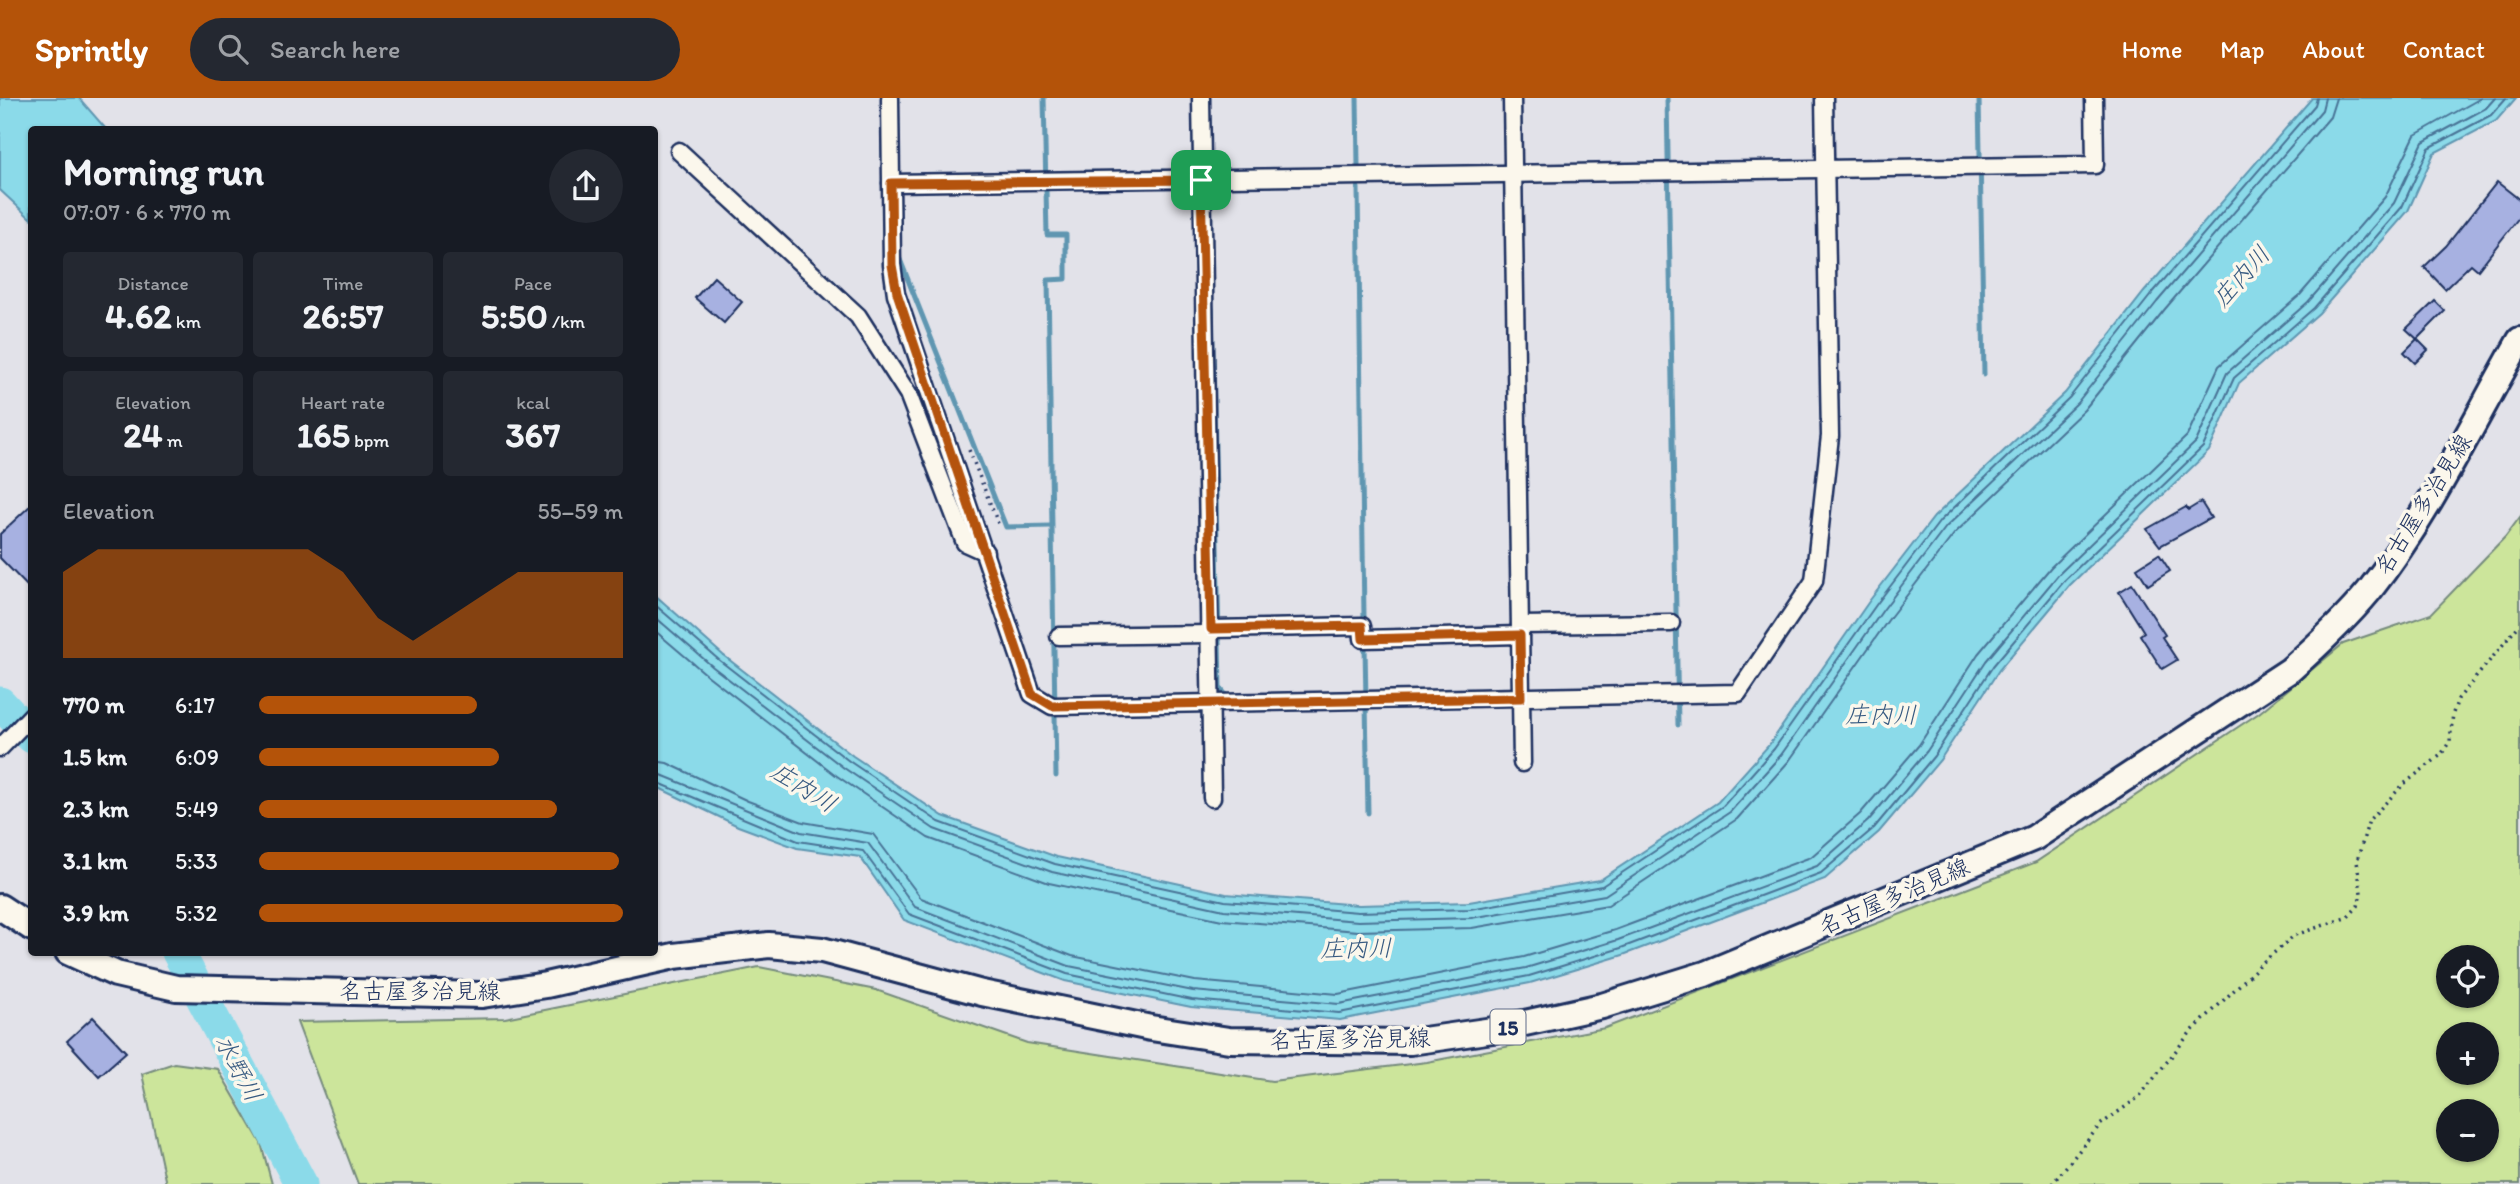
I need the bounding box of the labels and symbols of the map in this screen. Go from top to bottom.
pin [1171,150,1231,210]
water label: 庄内川 [2206,240,2276,312]
street label: 名古屋多治見線 [2368,428,2478,580]
water label: 庄内川 [1845,700,1917,729]
water label: 庄内川 [766,756,842,818]
street label: 名古屋多治見線 [1814,852,1974,940]
water label: 庄内川 [1320,933,1392,963]
street label: 名古屋多治見線 [340,977,501,1005]
road number: 15 [1490,1010,1526,1044]
street label: 名古屋多治見線 [1269,1024,1431,1054]
water label: 水野川 [209,1029,269,1107]

